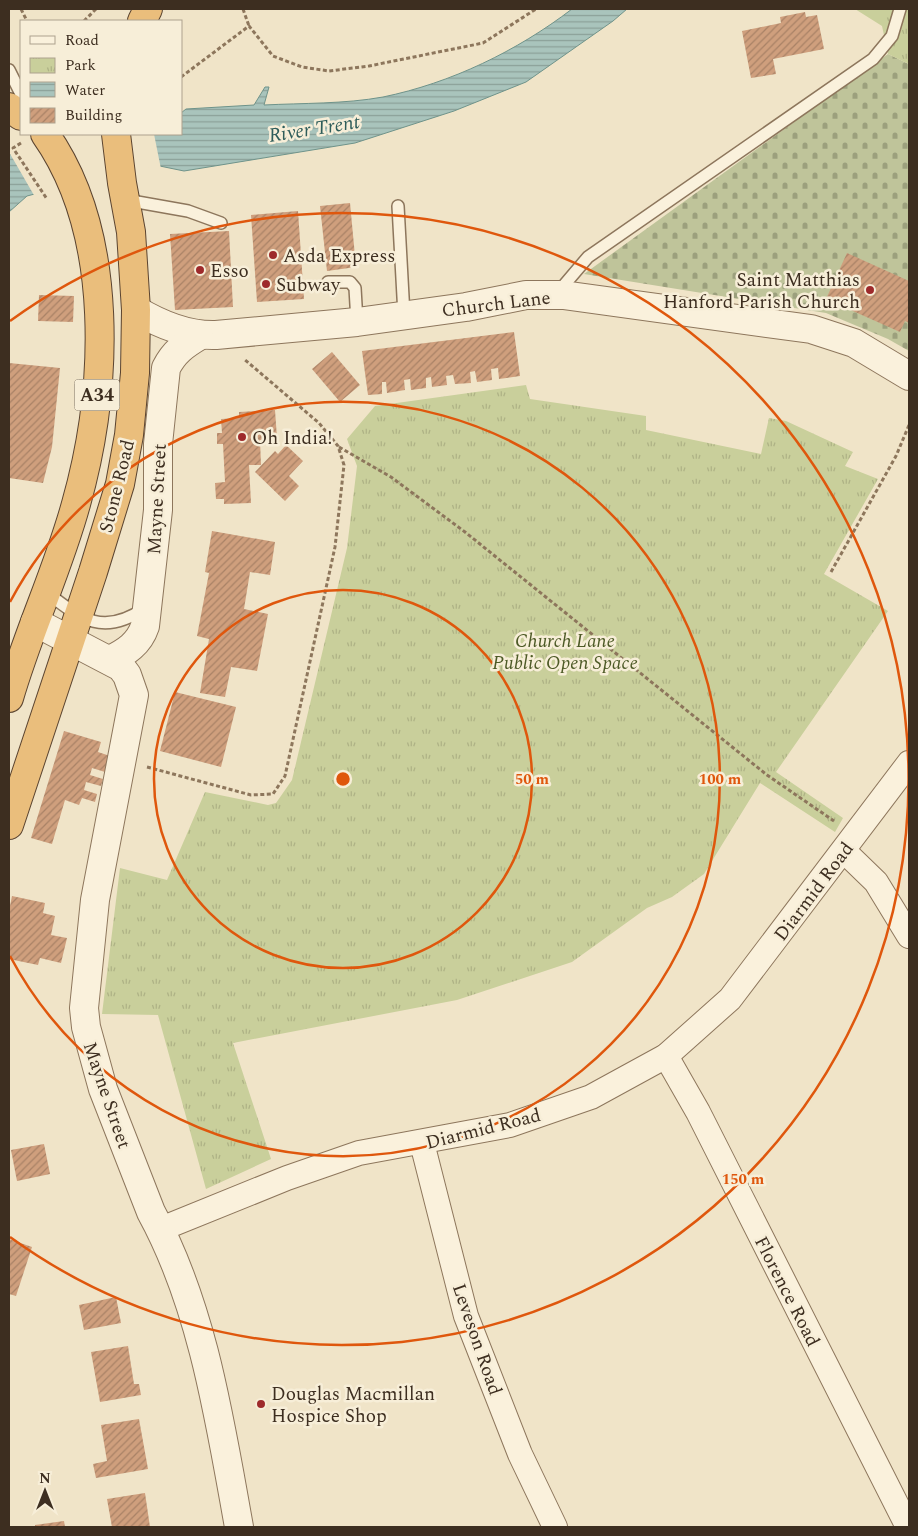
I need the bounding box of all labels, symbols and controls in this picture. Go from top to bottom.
legend [20,20,182,135]
text: Road [65,29,99,52]
text: Park [65,54,96,77]
text: Water [65,79,105,102]
text: Building [65,104,122,127]
water label: River Trent [266,107,363,151]
place label: Asda Express [283,242,395,271]
marker: Asda Express [267,249,279,261]
place label: Esso [210,257,249,286]
marker: Esso [194,264,206,276]
place label: Saint Matthias Hanford Parish Church [663,266,860,317]
place label: Subway [276,271,341,300]
marker: Subway [260,278,272,290]
street label: Church Lane [440,283,552,326]
marker: Saint Matthias Hanford Parish Church [864,284,876,296]
road number: A34 [74,380,120,410]
place label: Oh India! [252,424,332,453]
marker: Oh India! [236,431,248,443]
street label: Stone Road [92,437,143,536]
street label: Mayne Street [140,442,175,555]
park label: Church Lane Public Open Space [492,627,638,678]
text: 50 m [515,768,550,791]
text: 100 m [699,768,742,791]
centre of rings [334,770,352,788]
street label: Diarmid Road [767,836,861,948]
street label: Mayne Street [75,1038,139,1153]
street label: Diarmid Road [423,1101,544,1158]
text: 150 m [722,1168,765,1191]
street label: Florence Road [746,1231,827,1352]
street label: Leveson Road [444,1280,509,1399]
place label: Douglas Macmillan Hospice Shop [271,1380,435,1431]
marker: Douglas Macmillan Hospice Shop [255,1398,267,1410]
north arrow [20,1466,70,1516]
text: N [39,1468,51,1489]

